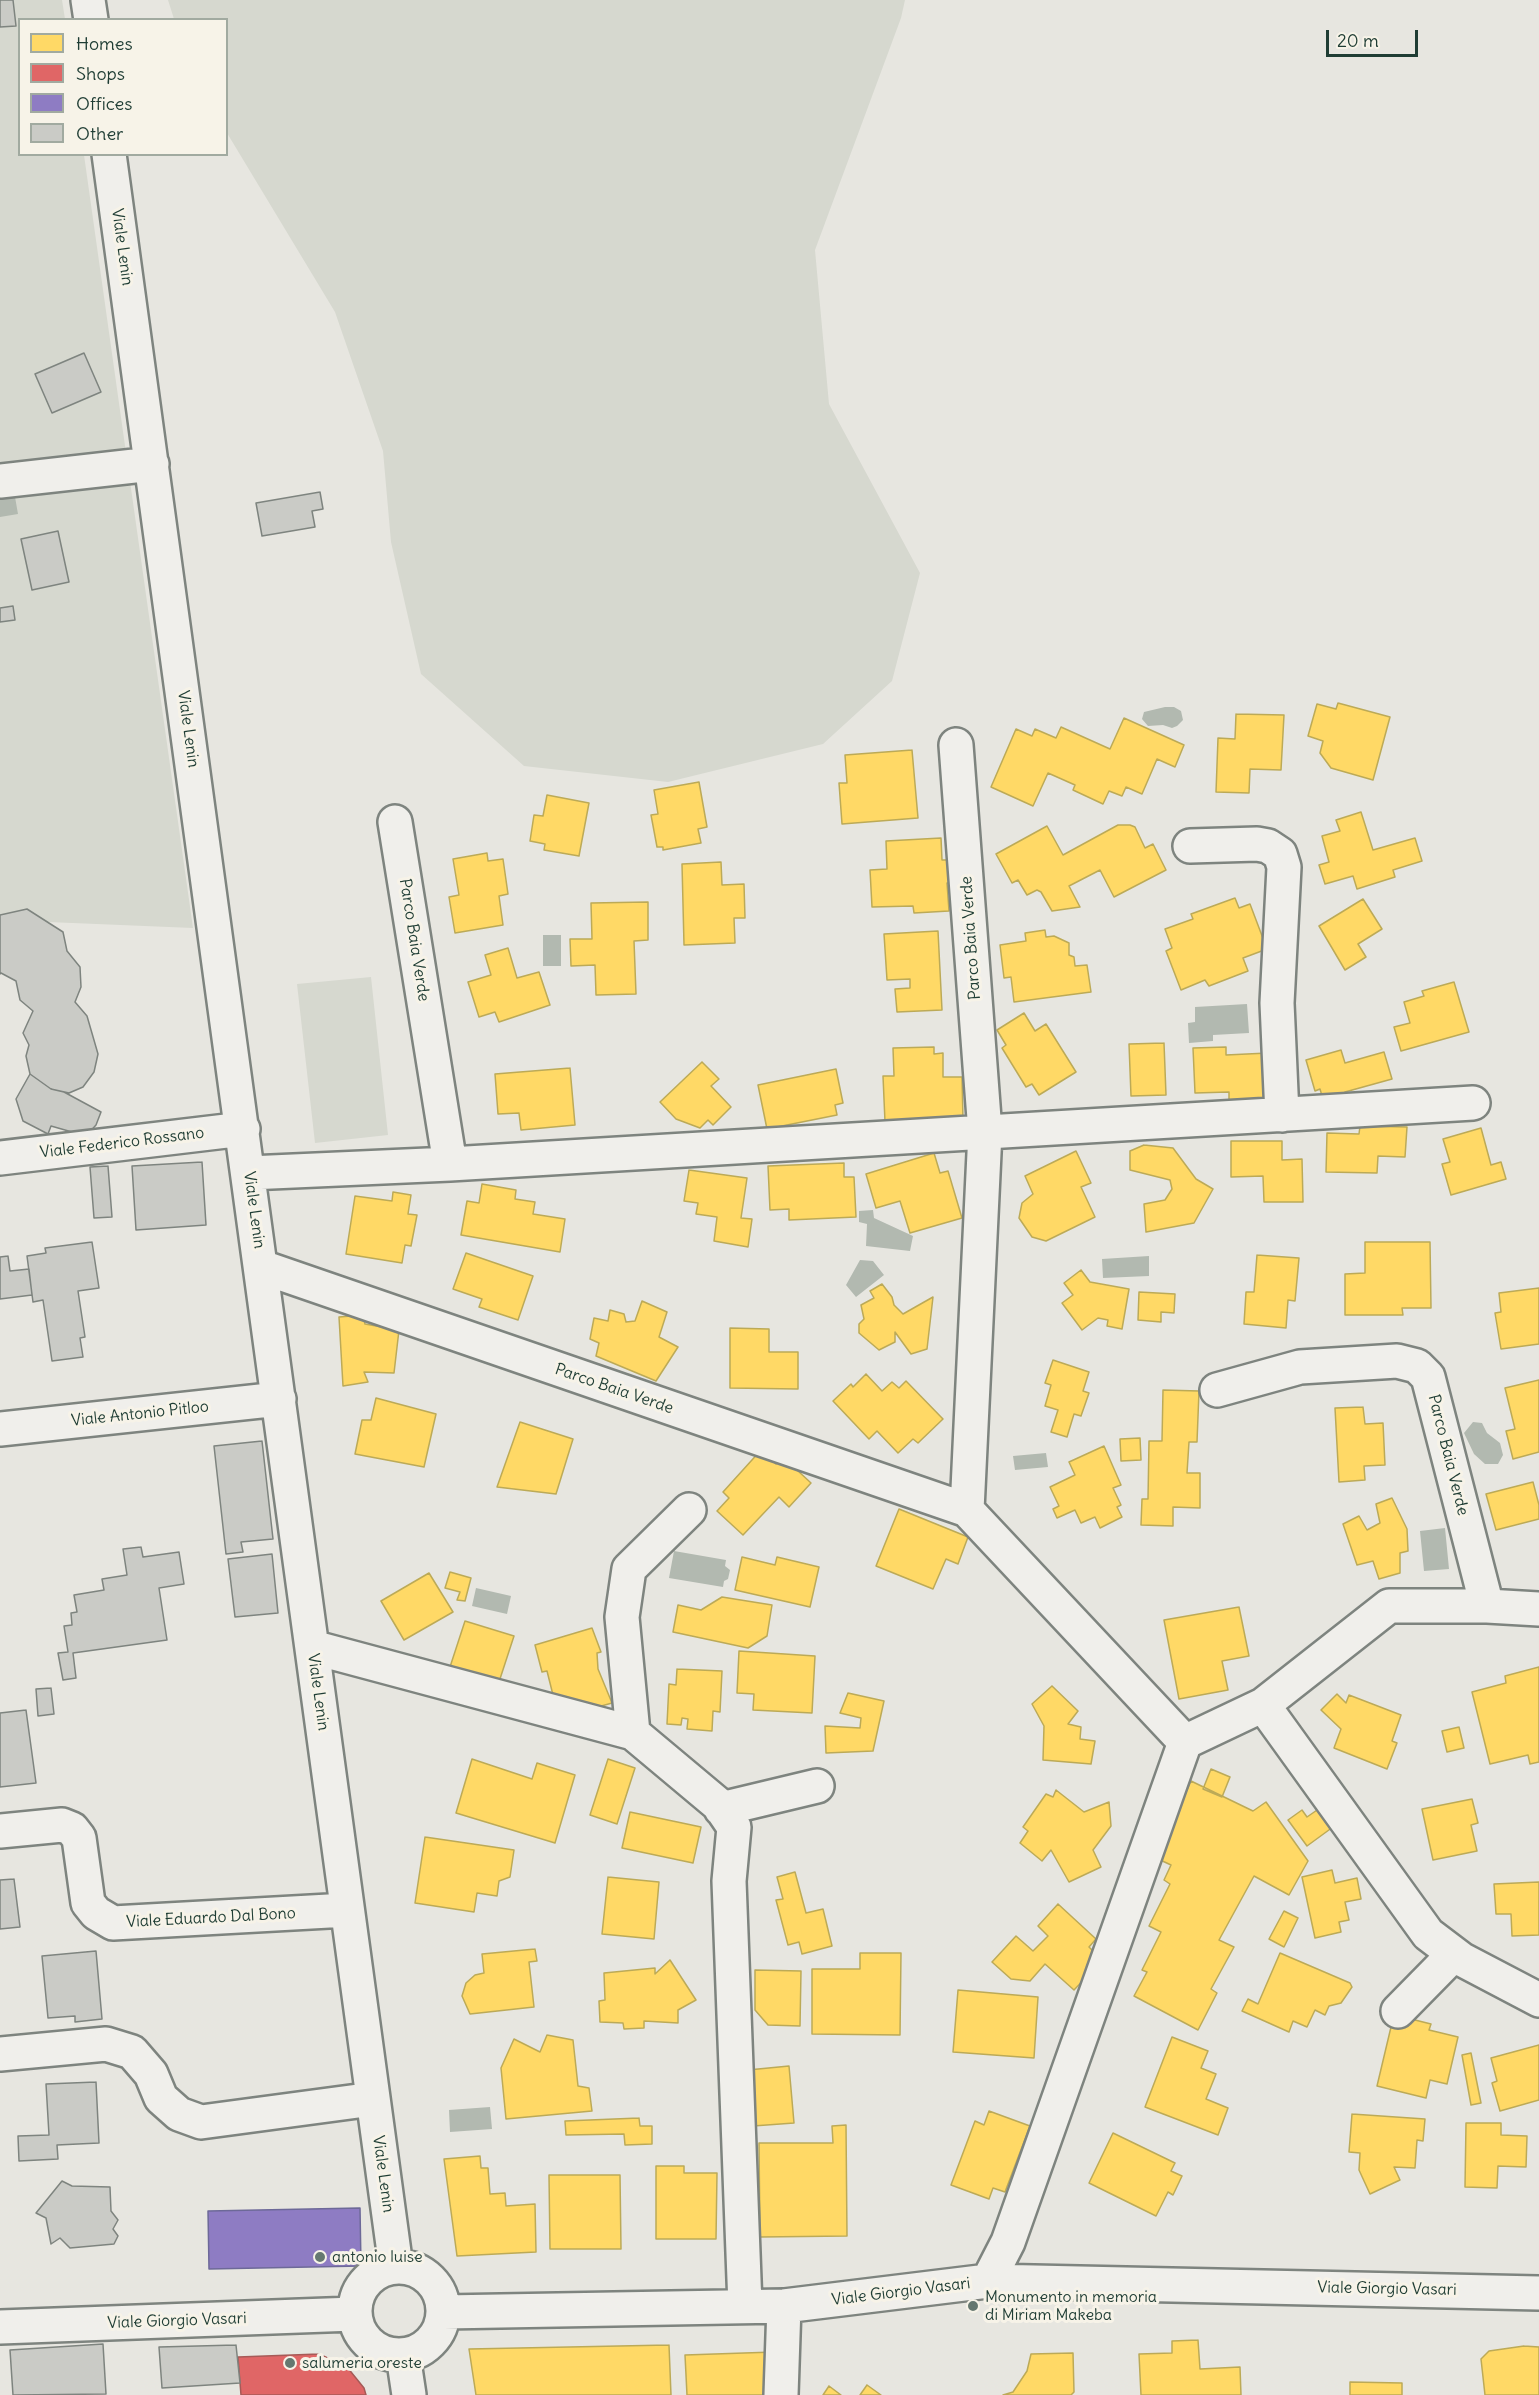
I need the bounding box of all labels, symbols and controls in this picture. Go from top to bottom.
legend [18,18,228,156]
scale bar [1329,18,1420,56]
text: 20 m [1337,29,1379,52]
text: Homes [76,32,133,55]
text: Shops [76,62,125,85]
text: Offices [76,92,132,115]
text: Other [76,122,123,145]
street label: Viale Lenin [107,207,137,287]
street label: Viale Lenin [173,689,203,769]
street label: Parco Baia Verde [957,875,985,1001]
street label: Parco Baia Verde [395,877,433,1003]
street label: Viale Federico Rossano [39,1123,205,1163]
street label: Viale Lenin [239,1170,269,1250]
street label: Parco Baia Verde [552,1360,676,1418]
street label: Parco Baia Verde [1424,1393,1472,1517]
street label: Viale Antonio Pitloo [70,1397,210,1431]
street label: Viale Lenin [303,1652,333,1732]
street label: Viale Eduardo Dal Bono [126,1904,296,1932]
street label: Viale Lenin [368,2134,398,2214]
place label: antonio luise [332,2247,423,2267]
marker: antonio luise [313,2250,327,2264]
street label: Viale Giorgio Vasari [831,2274,971,2310]
street label: Viale Giorgio Vasari [1317,2278,1457,2300]
place label: Monumento in memoria di Miriam Makeba [985,2287,1157,2325]
marker: Monumento in memoria di Miriam Makeba [966,2299,980,2313]
street label: Viale Giorgio Vasari [107,2309,247,2333]
place label: salumeria oreste [302,2353,422,2373]
marker: salumeria oreste [283,2356,297,2370]

